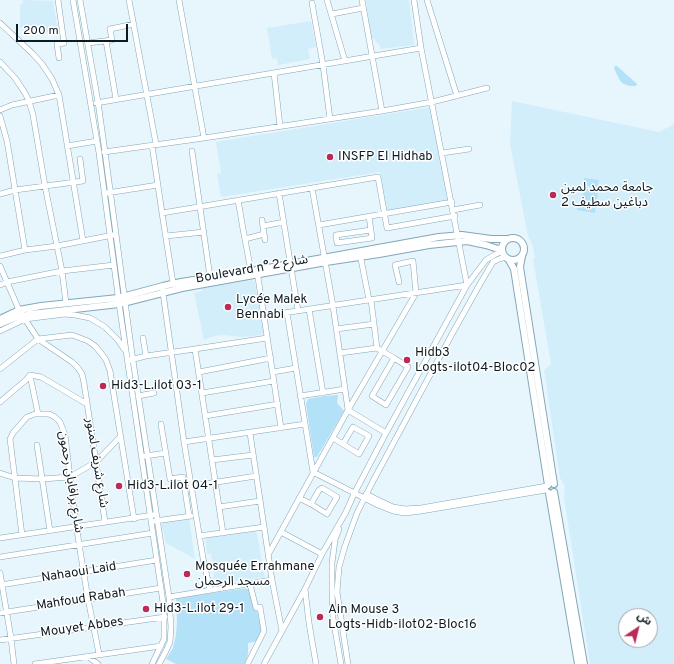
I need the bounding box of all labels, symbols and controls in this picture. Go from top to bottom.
scale bar [18,16,130,42]
text: 200 m [23,23,59,39]
place label: INSFP El Hidhab [338,149,433,165]
marker: INSFP El Hidhab [325,152,335,162]
place label: جامعة محمد لمين دباغين سطيف 2 [561,180,653,211]
marker: جامعة محمد لمين دباغين سطيف 2 [548,190,558,200]
street label: Boulevard n° شارع 2 [195,252,309,288]
place label: Lycée Malek Bennabi [236,292,307,323]
marker: Lycée Malek Bennabi [223,302,233,312]
place label: Hidb3 Logts-ilot04-Bloc02 [415,345,536,376]
marker: Hidb3 Logts-ilot04-Bloc02 [402,355,412,365]
place label: Hid3-L.ilot 03-1 [111,378,202,394]
marker: Hid3-L.ilot 03-1 [98,381,108,391]
street label: شارع شريف لمنور [81,417,111,509]
street label: شارع برافابان رحمون [54,430,86,534]
place label: Hid3-L.ilot 04-1 [127,478,218,494]
marker: Hid3-L.ilot 04-1 [114,481,124,491]
street label: Nahaoui Laid [40,559,118,587]
place label: Mosquée Errahmane مسجد الرحمان [195,559,315,590]
marker: Mosquée Errahmane مسجد الرحمان [182,569,192,579]
street label: Mahfoud Rabah [35,585,127,615]
place label: Hid3-L.ilot 29-1 [154,601,244,617]
place label: Ain Mouse 3 Logts-Hidb-ilot02-Bloc16 [328,602,477,633]
marker: Hid3-L.ilot 29-1 [141,604,151,614]
north arrow [618,608,658,648]
text: ش [634,609,654,629]
marker: Ain Mouse 3 Logts-Hidb-ilot02-Bloc16 [315,612,325,622]
street label: Mouyet Abbes [40,614,124,642]

